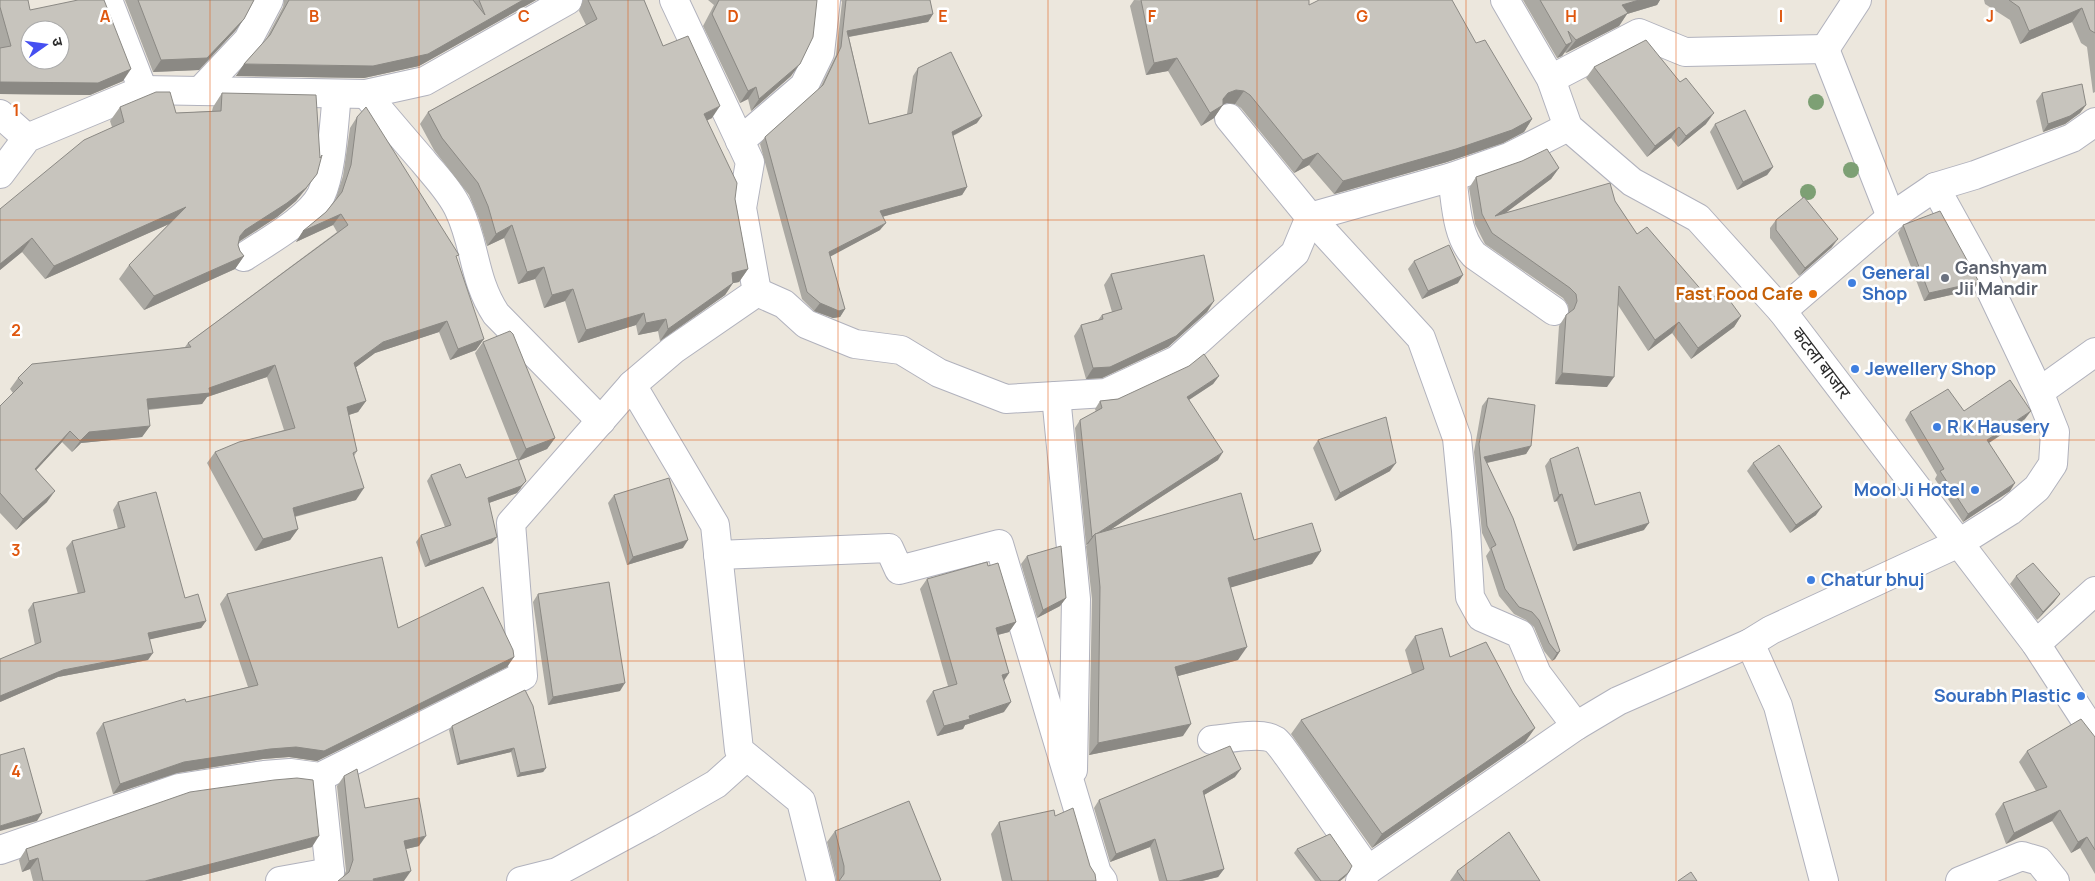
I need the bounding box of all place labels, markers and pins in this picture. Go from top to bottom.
place label: Ganshyam Jii Mandir [1955,255,2047,300]
place label: General Shop [1862,260,1930,305]
marker: Ganshyam Jii Mandir [1939,272,1951,284]
marker: General Shop [1846,277,1858,289]
place label: Fast Food Cafe [1675,281,1803,305]
marker: Fast Food Cafe [1807,288,1819,300]
place label: Jewellery Shop [1865,356,1996,380]
marker: Jewellery Shop [1849,363,1861,375]
place label: R K Hausery [1947,414,2050,438]
marker: R K Hausery [1931,421,1943,433]
place label: Mool Ji Hotel [1854,477,1965,501]
marker: Mool Ji Hotel [1969,484,1981,496]
place label: Chatur bhuj [1821,567,1925,591]
marker: Chatur bhuj [1805,574,1817,586]
place label: Sourabh Plastic [1934,683,2071,707]
marker: Sourabh Plastic [2075,690,2087,702]

